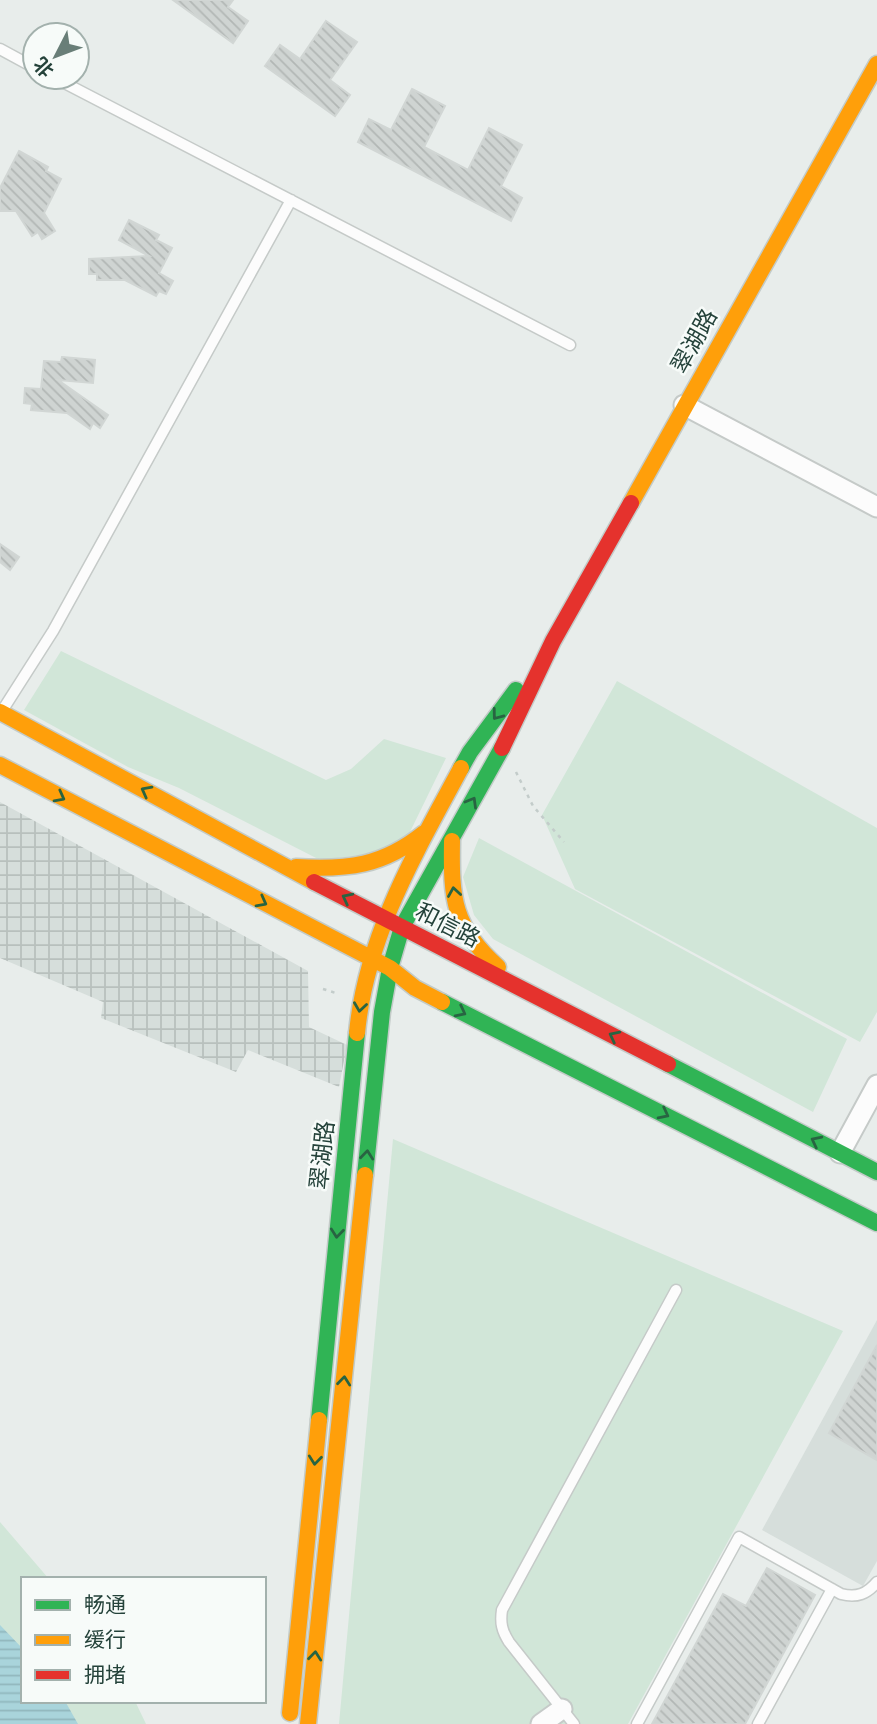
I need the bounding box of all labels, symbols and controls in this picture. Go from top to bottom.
north arrow [21,21,91,91]
text: 北 [28,52,59,82]
street label: 翠湖路 [663,303,723,378]
one-way arrow [493,707,506,720]
one-way arrow [141,786,153,799]
one-way arrow [53,788,66,802]
one-way arrow [464,797,477,809]
one-way arrow [447,886,462,898]
one-way arrow [342,893,354,907]
one-way arrow [255,894,267,907]
street label: 和信路 [411,895,486,953]
one-way arrow [352,1001,367,1013]
one-way arrow [454,1003,466,1017]
one-way arrow [609,1031,621,1045]
one-way arrow [657,1105,669,1119]
street label: 翠湖路 [302,1119,340,1191]
one-way arrow [811,1135,824,1149]
one-way arrow [359,1149,374,1160]
one-way arrow [330,1228,345,1239]
one-way arrow [336,1375,351,1387]
one-way arrow [308,1454,323,1465]
legend [21,1577,266,1703]
text: 畅通 [84,1590,126,1618]
text: 缓行 [84,1625,126,1653]
one-way arrow [308,1650,323,1662]
text: 拥堵 [84,1660,126,1688]

